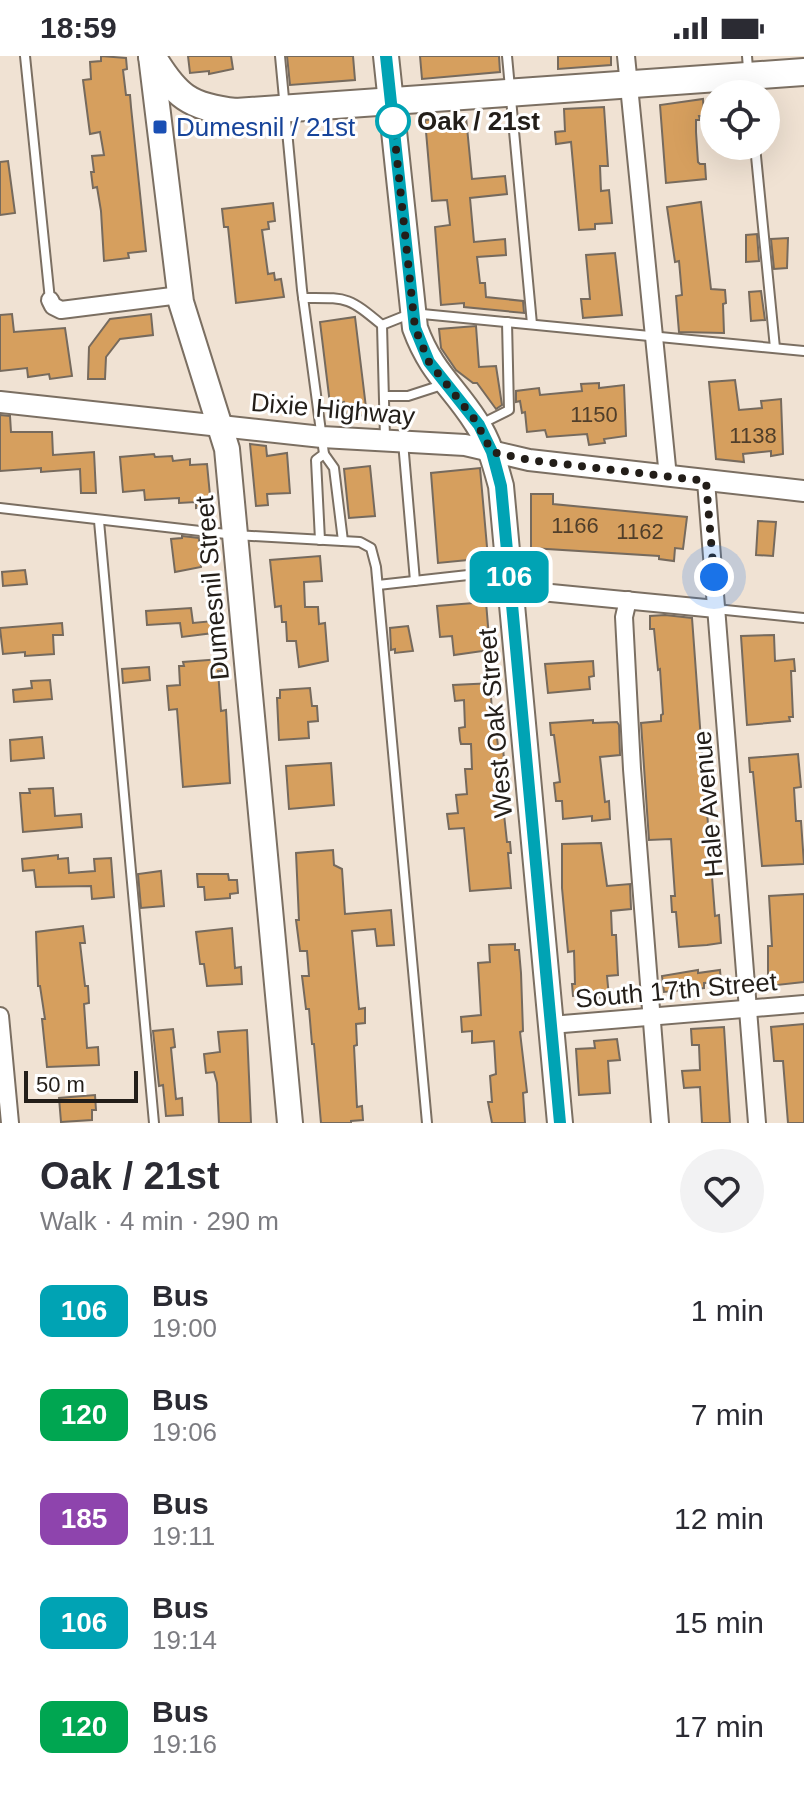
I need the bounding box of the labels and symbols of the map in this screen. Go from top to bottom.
marker: Oak / 21st [376,104,410,138]
place label: Oak / 21st [417,106,540,136]
place label: Dumesnil / 21st [176,112,356,142]
marker: Dumesnil / 21st [151,118,169,136]
street label: Dixie Highway [250,387,416,431]
house number: 1150 [570,402,618,427]
house number: 1138 [729,423,777,448]
street label: Dumesnil Street [189,494,235,681]
house number: 1166 [551,513,599,538]
house number: 1162 [616,519,664,544]
line badge: 106 [463,551,555,603]
your location [694,557,734,597]
street label: West Oak Street [472,626,518,819]
street label: Hale Avenue [687,729,729,879]
street label: South 17th Street [574,966,779,1014]
scale bar [24,1067,138,1103]

